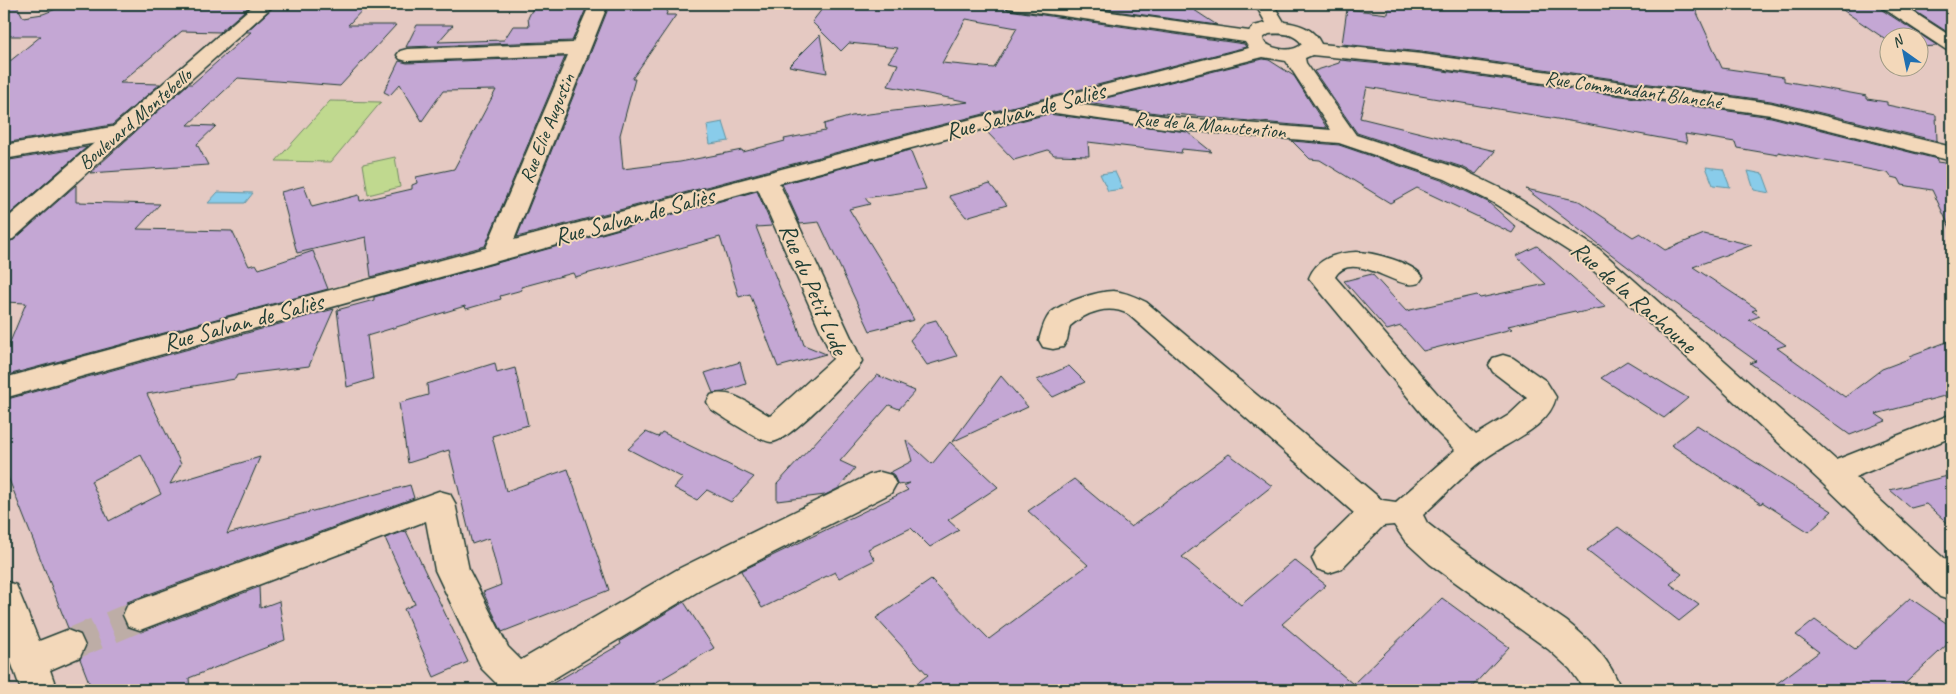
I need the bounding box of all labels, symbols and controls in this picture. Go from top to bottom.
north arrow [1878,28,1928,78]
text: N [1889,31,1907,51]
street label: Boulevard Montebello [73,62,198,175]
street label: Rue Commandant Blanché [1543,65,1726,115]
street label: Rue Elie Augustin [514,69,581,187]
street label: Rue Salvan de Saliès [942,75,1111,147]
street label: Rue de la Manutention [1133,106,1288,144]
street label: Rue Salvan de Saliès [551,180,720,252]
street label: Rue du Petit Lude [773,219,856,361]
street label: Rue de la Rachoune [1565,234,1704,361]
street label: Rue Salvan de Saliès [160,286,329,358]

